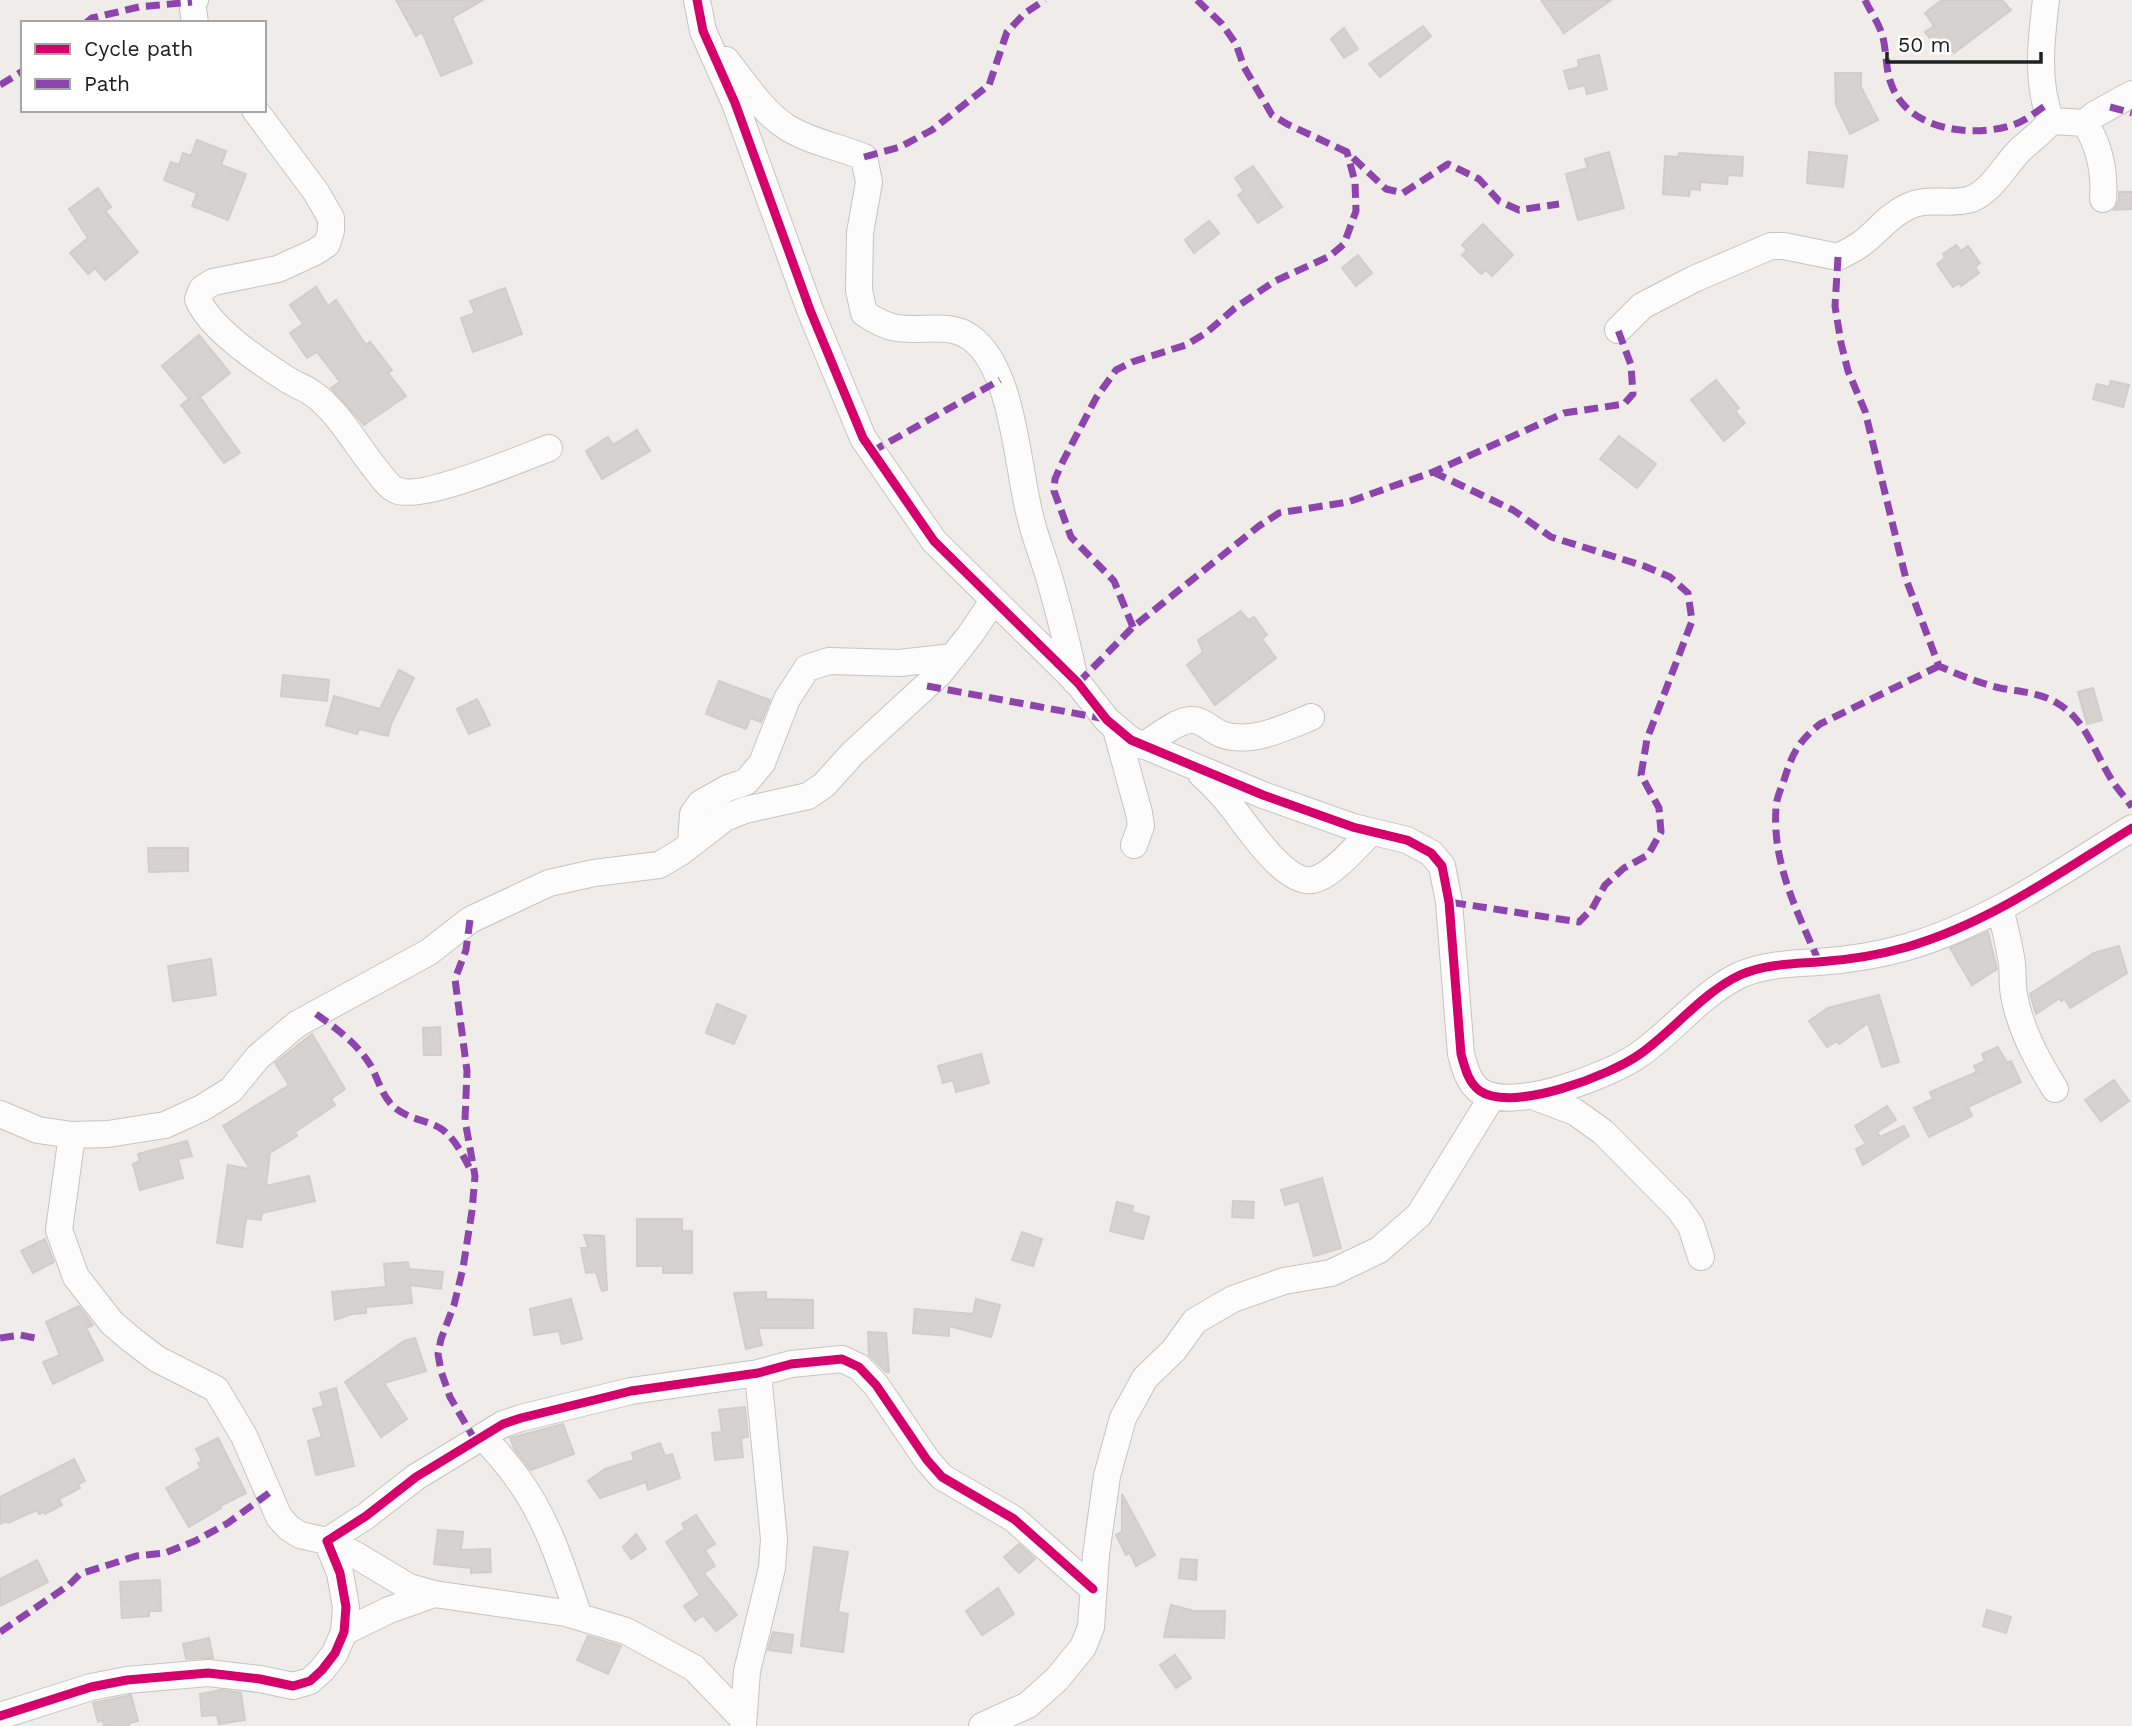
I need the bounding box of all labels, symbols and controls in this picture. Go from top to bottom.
legend [21,21,266,112]
scale bar [1887,21,2041,65]
text: 50 m [1898,32,1950,57]
text: Cycle path [84,36,193,61]
text: Path [84,71,130,96]

